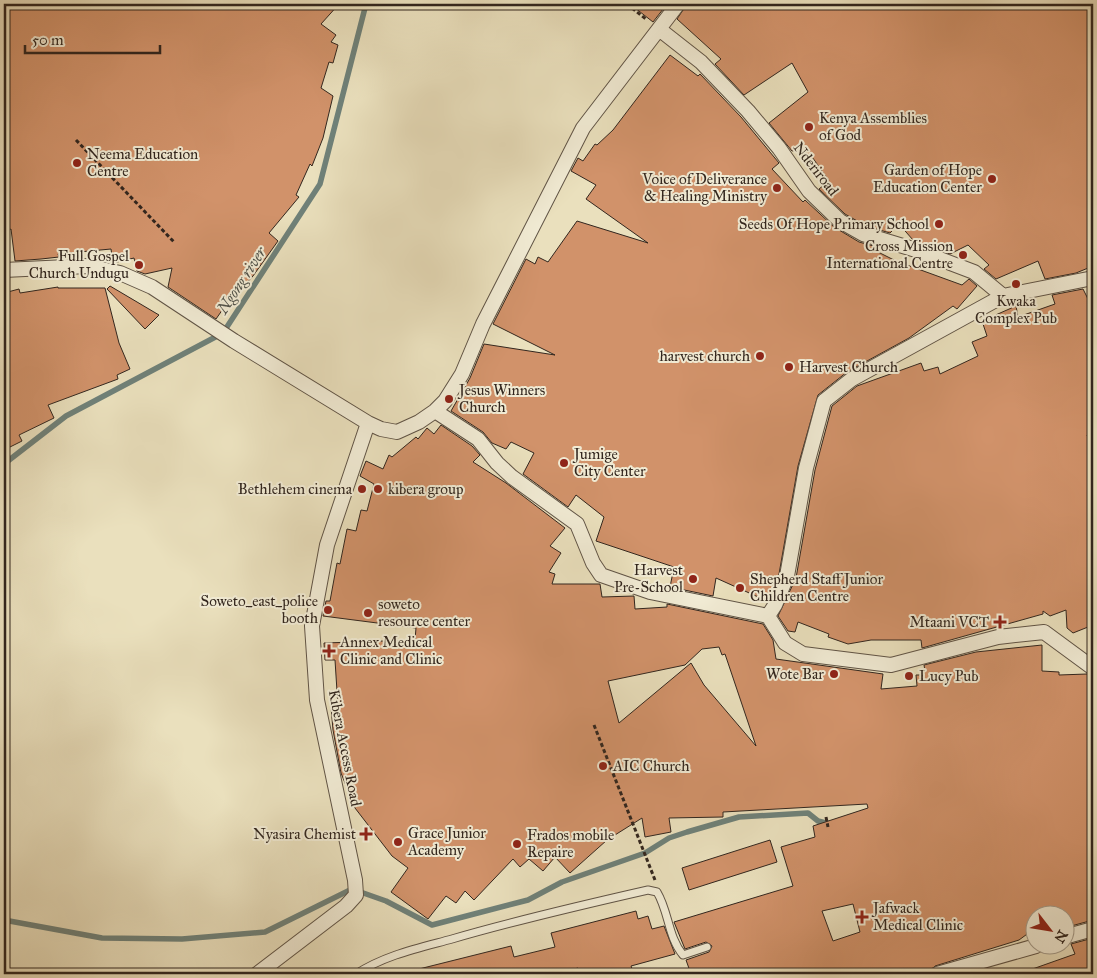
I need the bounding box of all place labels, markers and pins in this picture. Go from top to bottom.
place label: Kenya Assemblies of God [819,109,927,144]
marker: Kenya Assemblies of God [803,121,815,133]
place label: Neema Education Centre [87,145,198,180]
marker: Neema Education Centre [71,157,83,169]
place label: Garden of Hope Education Center [873,161,982,196]
place label: Voice of Deliverance & Healing Ministry [641,170,768,205]
marker: Garden of Hope Education Center [986,173,998,185]
marker: Voice of Deliverance & Healing Ministry [771,182,783,194]
place label: Seeds Of Hope Primary School [739,215,930,233]
marker: Seeds Of Hope Primary School [933,218,945,230]
place label: Cross Mission International Centre [827,237,953,272]
place label: Full Gospel Church Undugu [29,247,130,282]
marker: Cross Mission International Centre [957,249,969,261]
marker: Full Gospel Church Undugu [133,259,145,271]
marker: Kwaka Complex Pub [1010,278,1022,290]
place label: Kwaka Complex Pub [975,292,1057,327]
place label: harvest church [659,347,751,365]
marker: harvest church [754,350,766,362]
place label: Harvest Church [799,358,899,376]
marker: Harvest Church [783,361,795,373]
place label: Jesus Winners Church [457,381,545,416]
marker: Jesus Winners Church [443,393,455,405]
place label: Jumige City Center [572,445,646,480]
marker: Jumige City Center [558,457,570,469]
place label: Bethlehem cinema [238,480,353,498]
place label: kibera group [388,480,463,498]
marker: Bethlehem cinema [356,483,368,495]
marker: kibera group [372,483,384,495]
place label: Harvest Pre-School [614,561,684,596]
place label: Shepherd Staff Junior Children Centre [750,570,883,605]
marker: Harvest Pre-School [687,573,699,585]
marker: Shepherd Staff Junior Children Centre [734,582,746,594]
place label: Soweto_east_police booth [201,592,319,627]
place label: soweto resource center [378,595,470,630]
marker: Soweto_east_police booth [322,604,334,616]
marker: soweto resource center [362,607,374,619]
place label: Mtaani VCT [910,613,989,631]
marker: Mtaani VCT [993,615,1007,629]
place label: Annex Medical Clinic and Clinic [339,633,442,668]
marker: Annex Medical Clinic and Clinic [322,644,336,658]
place label: Wote Bar [766,665,824,683]
place label: Lucy Pub [919,667,979,685]
marker: Wote Bar [828,668,840,680]
marker: Lucy Pub [903,670,915,682]
place label: AIC Church [612,757,690,775]
marker: AIC Church [597,760,609,772]
place label: Grace Junior Academy [407,824,486,859]
place label: Nyasira Chemist [253,825,357,843]
place label: Frados mobile Repaire [527,826,614,861]
marker: Nyasira Chemist [360,828,372,840]
marker: Grace Junior Academy [392,836,404,848]
marker: Frados mobile Repaire [511,838,523,850]
place label: Jafwack Medical Clinic [871,899,963,934]
marker: Jafwack Medical Clinic [855,910,869,924]

